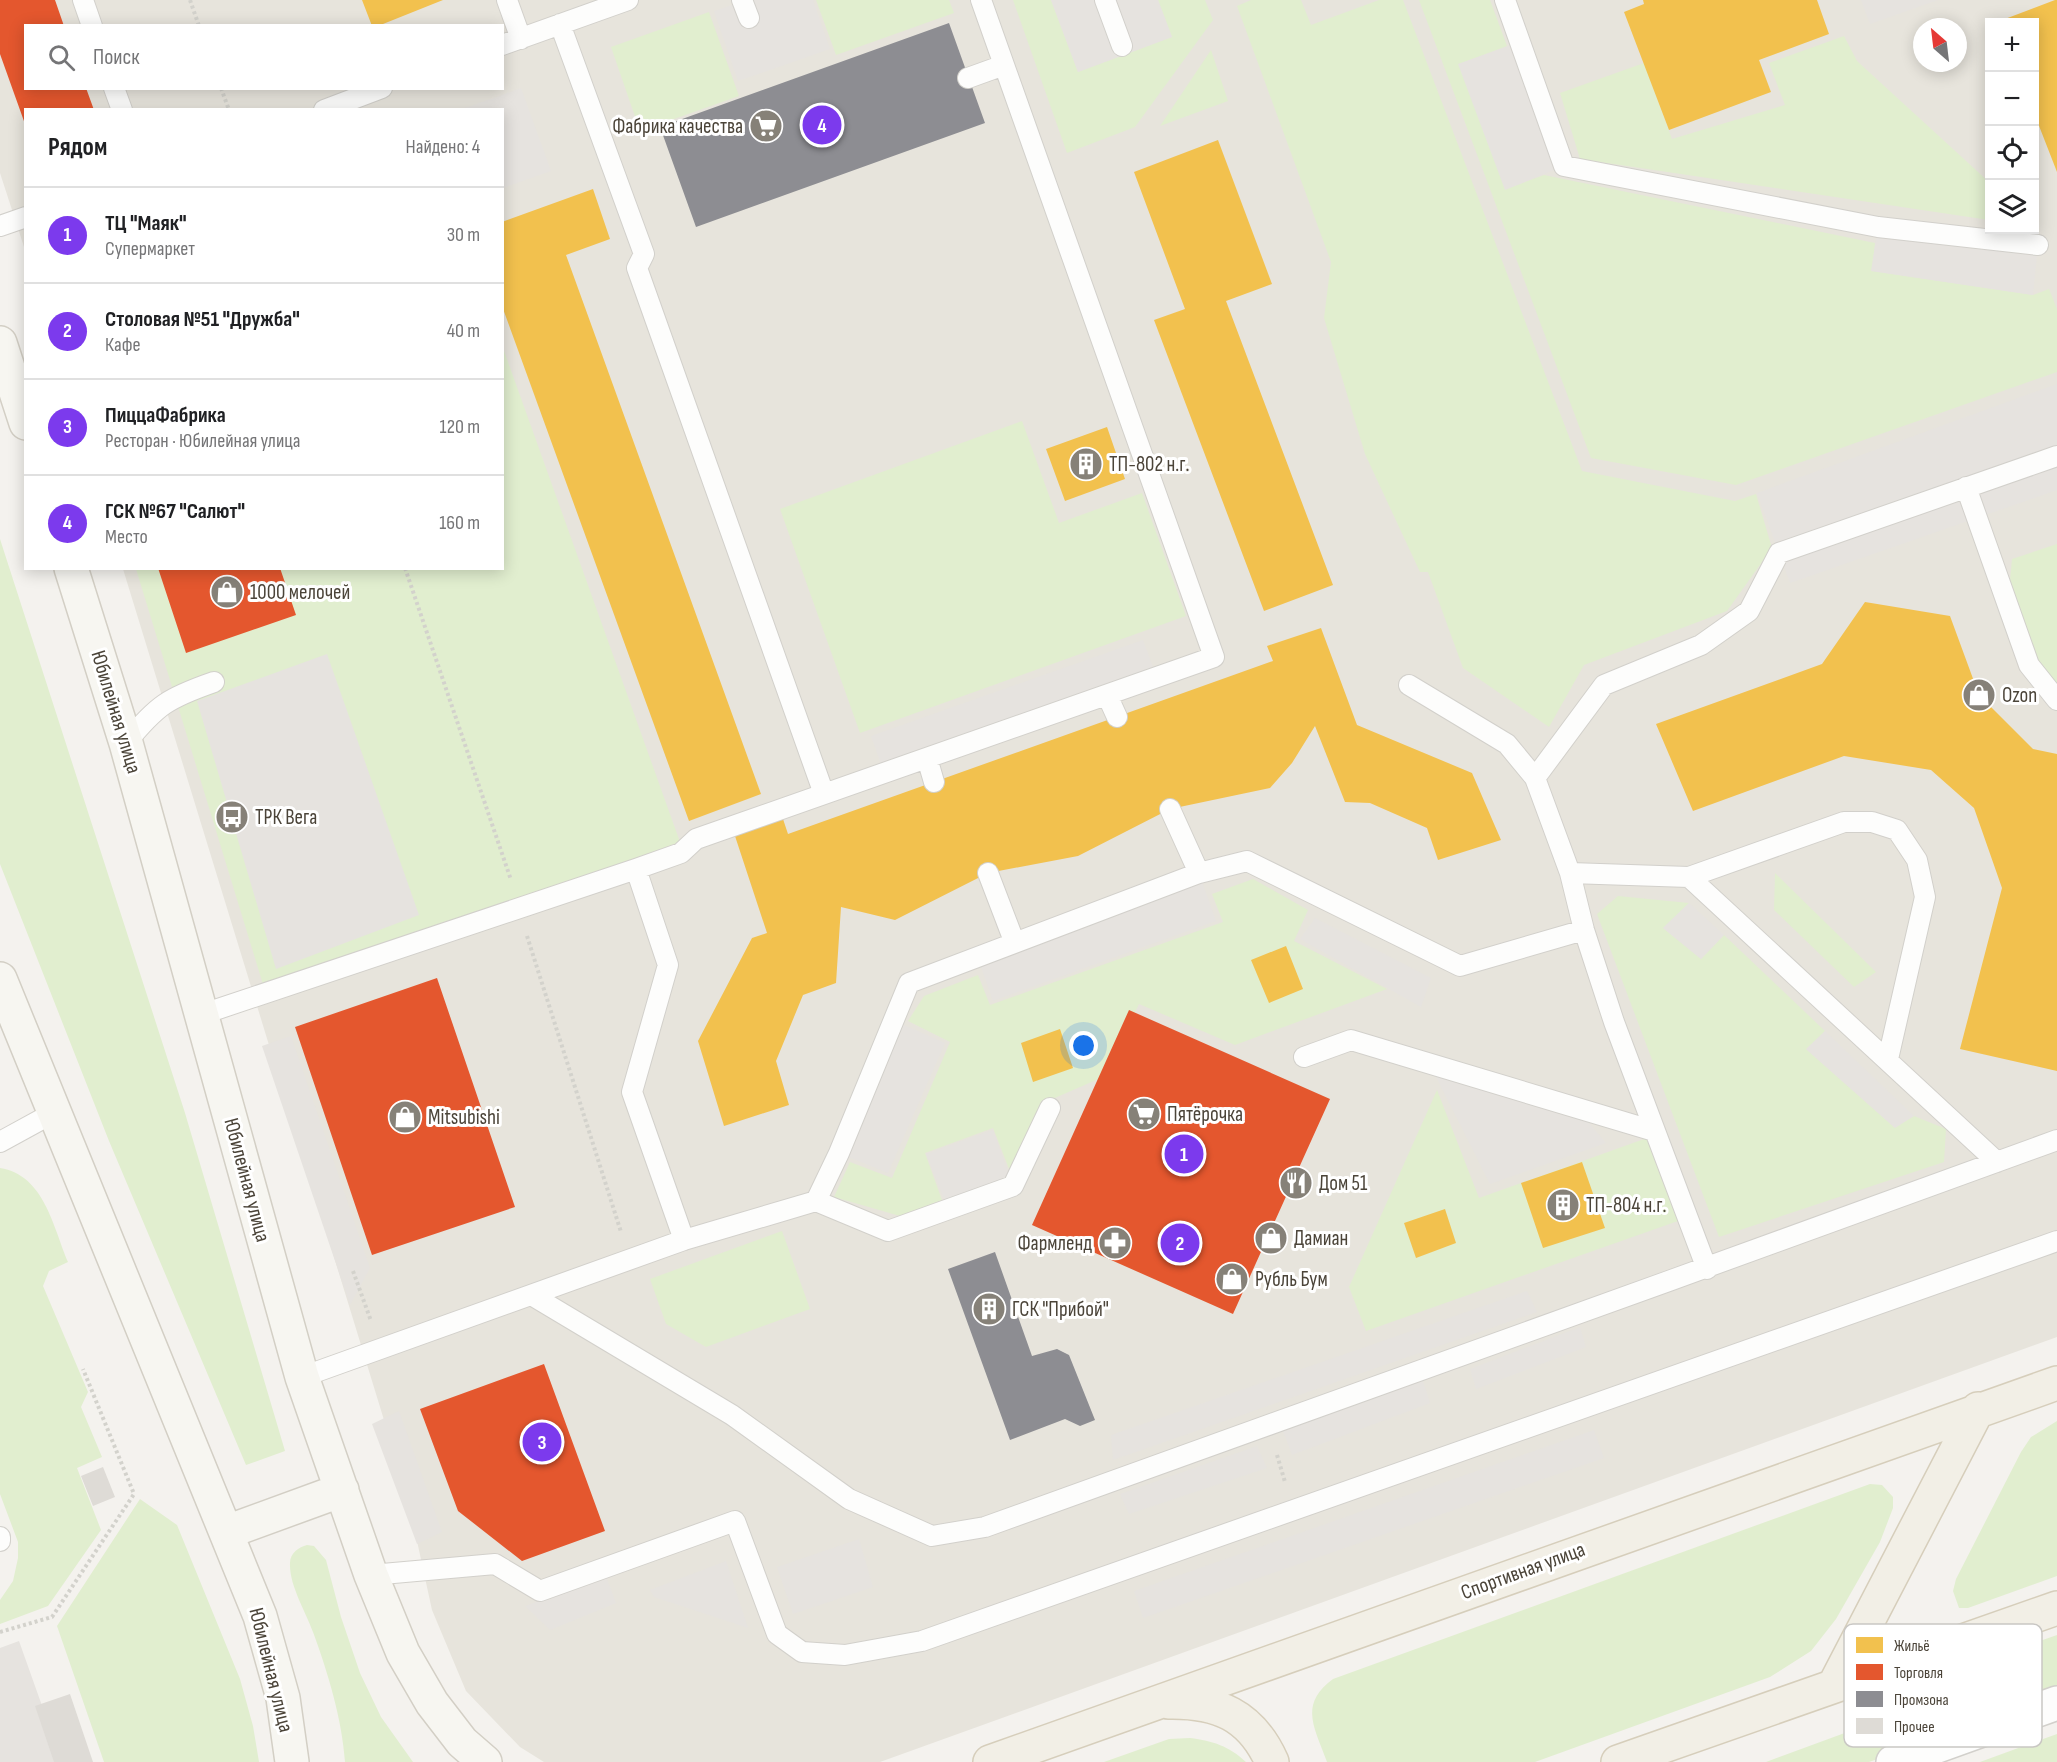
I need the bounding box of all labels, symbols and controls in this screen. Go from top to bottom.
north arrow [1913,18,1967,72]
map controls [1985,18,2039,234]
button: + [1985,18,2039,72]
search box [24,24,504,90]
icon: search [45,41,78,74]
text: Поиск [93,44,139,71]
button: − [1985,72,2039,126]
pin: 4 [802,102,842,148]
supermarket icon: Фабрика качества [748,108,784,144]
place label: Фабрика качества [612,114,743,139]
button: locate [1985,126,2039,180]
text: Рядом [48,132,107,163]
text: Найдено: 4 [406,135,480,159]
button: layers [1985,180,2039,234]
text: ТЦ "Маяк" [105,210,187,237]
text: 1 [64,223,71,247]
text: 30 m [447,223,480,247]
text: Супермаркет [105,237,195,261]
text: Столовая №51 "Дружба" [105,306,300,333]
text: 2 [63,319,72,343]
text: 40 m [447,319,480,343]
text: Кафе [105,333,141,357]
text: ПиццаФабрика [105,402,226,429]
text: 3 [63,415,72,439]
text: 120 m [440,415,480,439]
text: Ресторан · Юбилейная улица [105,429,300,453]
building icon: ТП-802 н.г. [1068,446,1104,482]
place label: ТП-802 н.г. [1109,452,1189,477]
text: ГСК №67 "Салют" [105,498,245,525]
text: 4 [63,511,72,535]
text: 160 m [439,511,480,535]
text: Место [105,525,148,549]
shop icon: 1000 мелочей [209,574,245,610]
place label: 1000 мелочей [250,580,350,605]
street label: Юбилейная улица [85,647,147,777]
shop icon: Ozon [1961,677,1997,713]
place label: Ozon [2002,683,2037,708]
bus stop icon: ТРК Вега [214,799,250,835]
place label: ТРК Вега [255,805,317,830]
your location [1069,1031,1098,1060]
supermarket icon: Пятёрочка [1126,1096,1162,1132]
shop icon: Mitsubishi [387,1099,423,1135]
place label: Пятёрочка [1167,1102,1243,1127]
place label: Mitsubishi [428,1105,500,1130]
street label: Юбилейная улица [218,1115,276,1245]
pin: 1 [1164,1132,1204,1176]
restaurant icon: Дом 51 [1278,1165,1314,1201]
place label: Дом 51 [1319,1171,1368,1196]
building icon: ТП-804 н.г. [1545,1187,1581,1223]
place label: ТП-804 н.г. [1586,1193,1667,1218]
pin: 2 [1160,1220,1200,1266]
shop icon: Дамиан [1253,1220,1289,1256]
pharmacy icon: Фармленд [1097,1225,1133,1261]
place label: Дамиан [1294,1226,1348,1251]
place label: Фармленд [1018,1231,1092,1256]
shop icon: Рубль Бум [1214,1261,1250,1297]
place label: Рубль Бум [1255,1267,1328,1292]
building icon: ГСК "Прибой" [971,1291,1007,1327]
place label: ГСК "Прибой" [1012,1297,1109,1322]
pin: 3 [522,1420,562,1464]
street label: Спортивная улица [1458,1537,1588,1605]
street label: Юбилейная улица [243,1605,299,1735]
legend [1844,1624,2042,1747]
text: Жильё [1894,1637,1930,1656]
text: Торговля [1894,1664,1943,1683]
text: Промзона [1894,1691,1949,1710]
text: Прочее [1894,1718,1935,1737]

